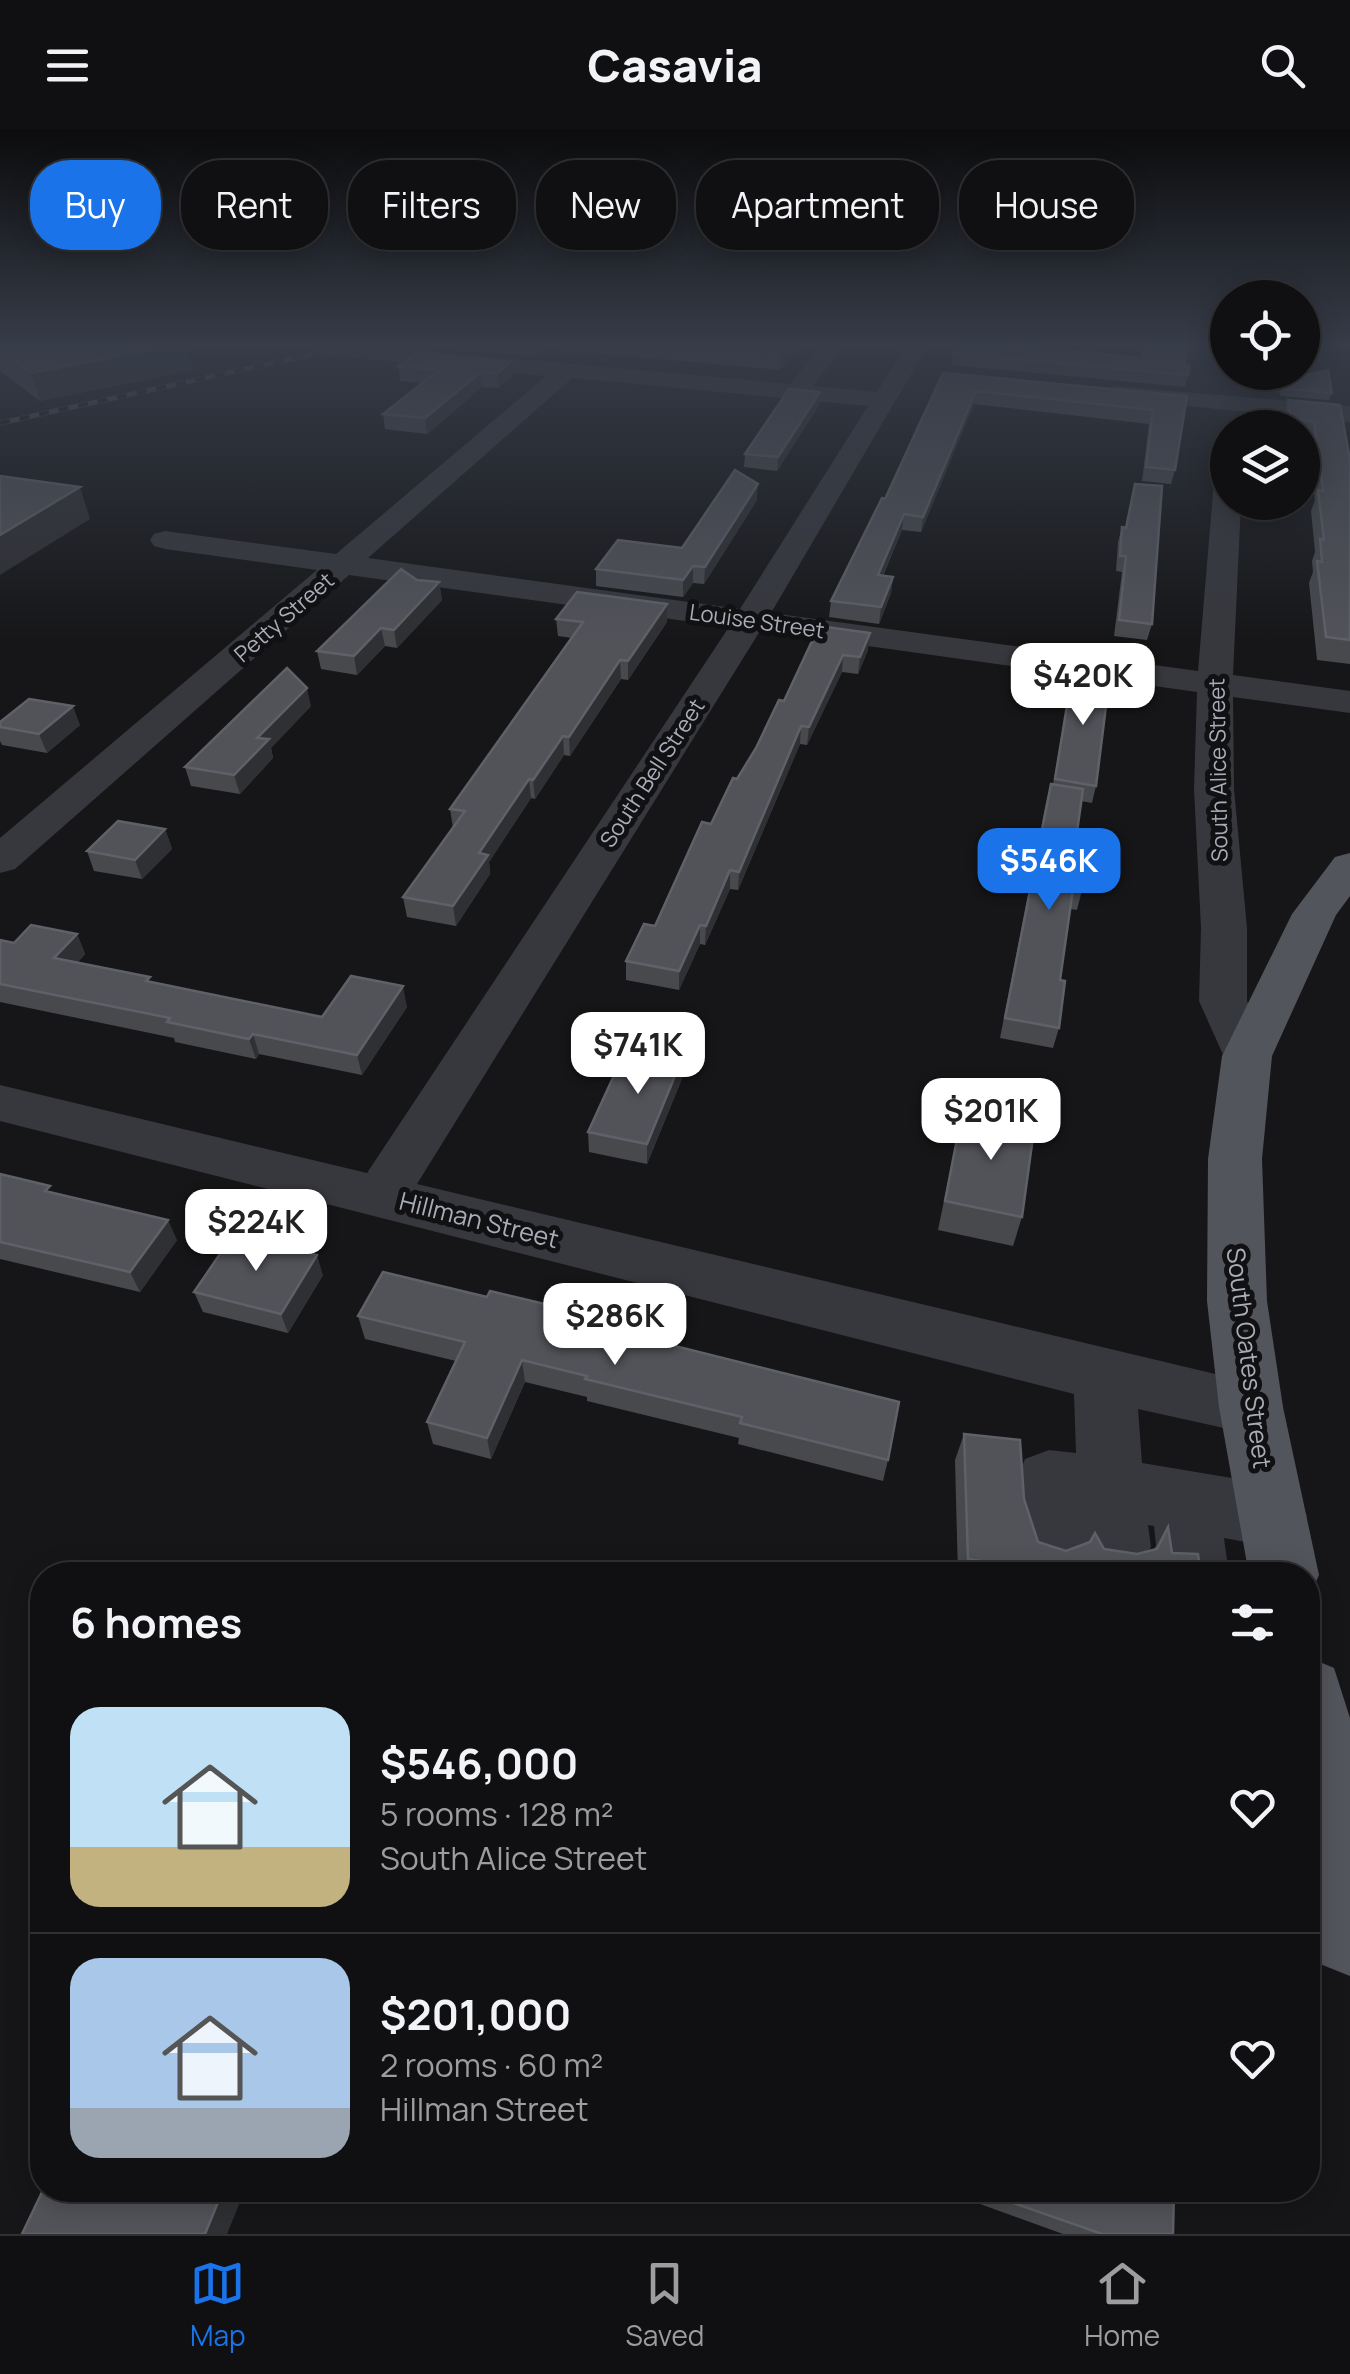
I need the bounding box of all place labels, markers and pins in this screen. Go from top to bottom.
pin: $420K [1013,643,1153,728]
pin: $546K [979,828,1119,913]
pin: $741K [568,1012,708,1097]
pin: $201K [921,1078,1061,1163]
pin: $224K [186,1189,326,1274]
pin: $286K [545,1283,685,1368]

